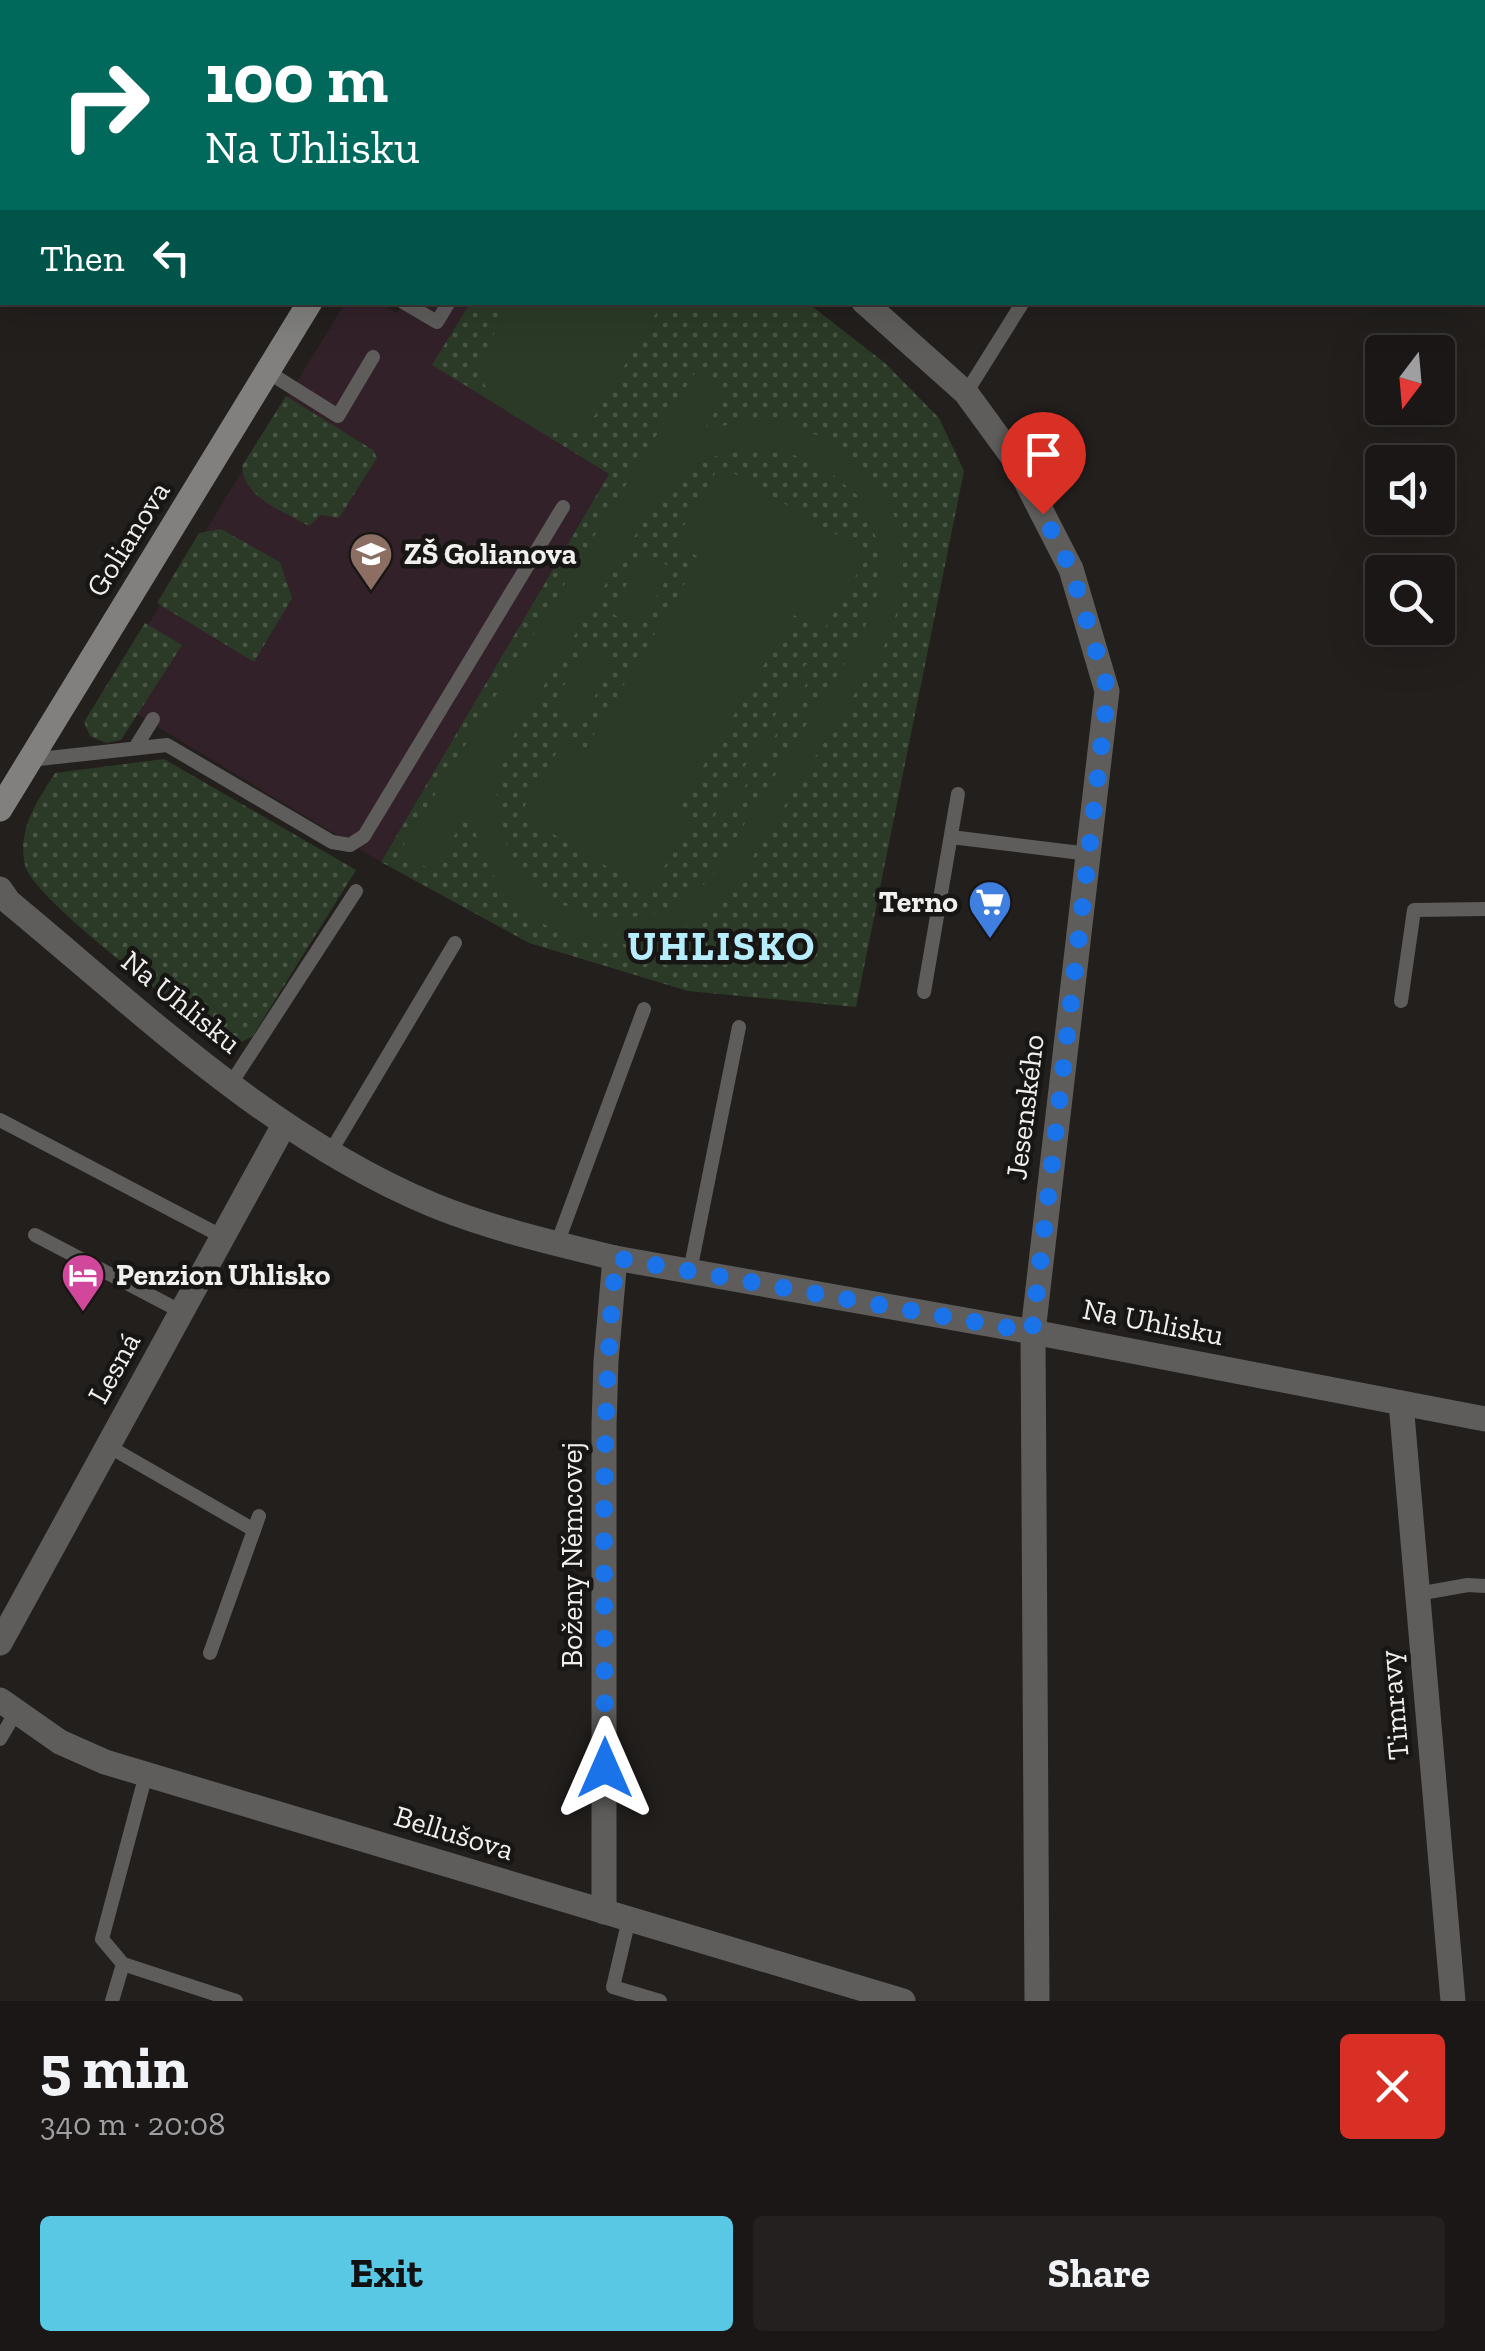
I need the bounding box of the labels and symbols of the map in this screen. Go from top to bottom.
north arrow [1365,335,1455,425]
pin [1001,412,1086,515]
street label: Golianova [79,475,177,603]
school or university icon: ZŠ Golianova [348,531,394,592]
place label: ZŠ Golianova [404,536,577,572]
supermarket icon: Terno [967,879,1013,940]
place label: Terno [879,884,958,920]
district label: UHLISKO [627,922,817,970]
street label: Na Uhlisku [114,943,248,1061]
street label: Jesenského [998,1032,1052,1182]
hotel icon: Penzion Uhlisko [60,1252,106,1313]
place label: Penzion Uhlisko [116,1257,331,1293]
street label: Na Uhlisku [1079,1291,1227,1353]
street label: Lesná [80,1326,148,1410]
street label: Boženy Němcovej [554,1442,590,1668]
street label: Timravy [1371,1648,1417,1761]
position arrow [553,1716,657,1820]
street label: Bellušova [390,1798,518,1868]

